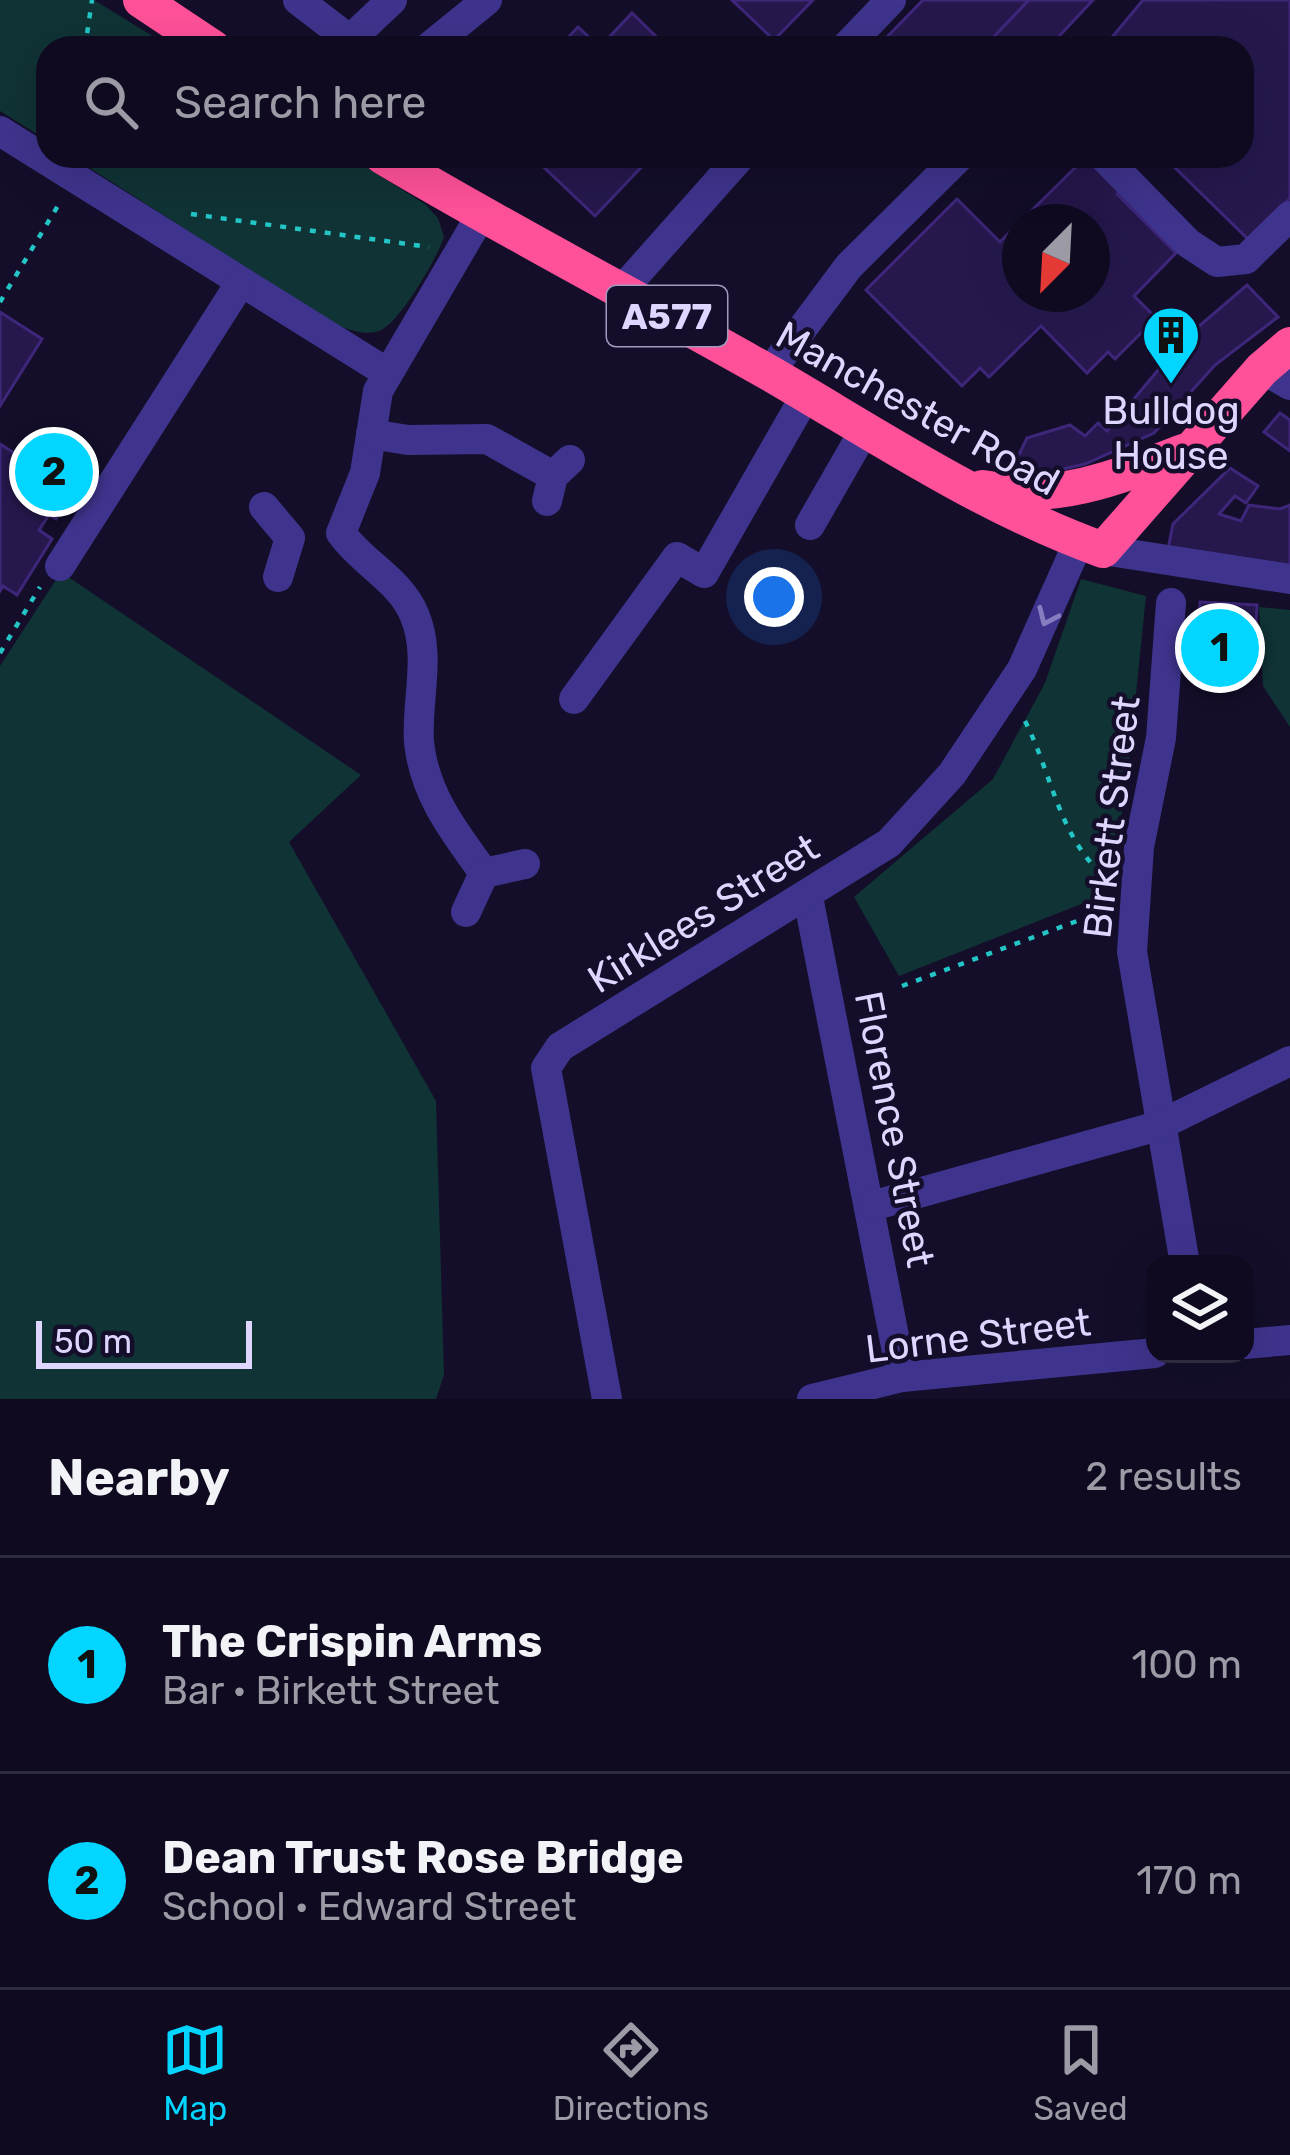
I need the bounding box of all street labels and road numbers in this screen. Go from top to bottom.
road number: A577 [607,286,727,346]
street label: Manchester Road [768,312,1067,506]
street label: Birkett Street [1074,693,1150,941]
street label: Kirklees Street [580,825,827,1003]
street label: Florence Street [845,987,943,1271]
street label: Lorne Street [863,1299,1093,1373]

